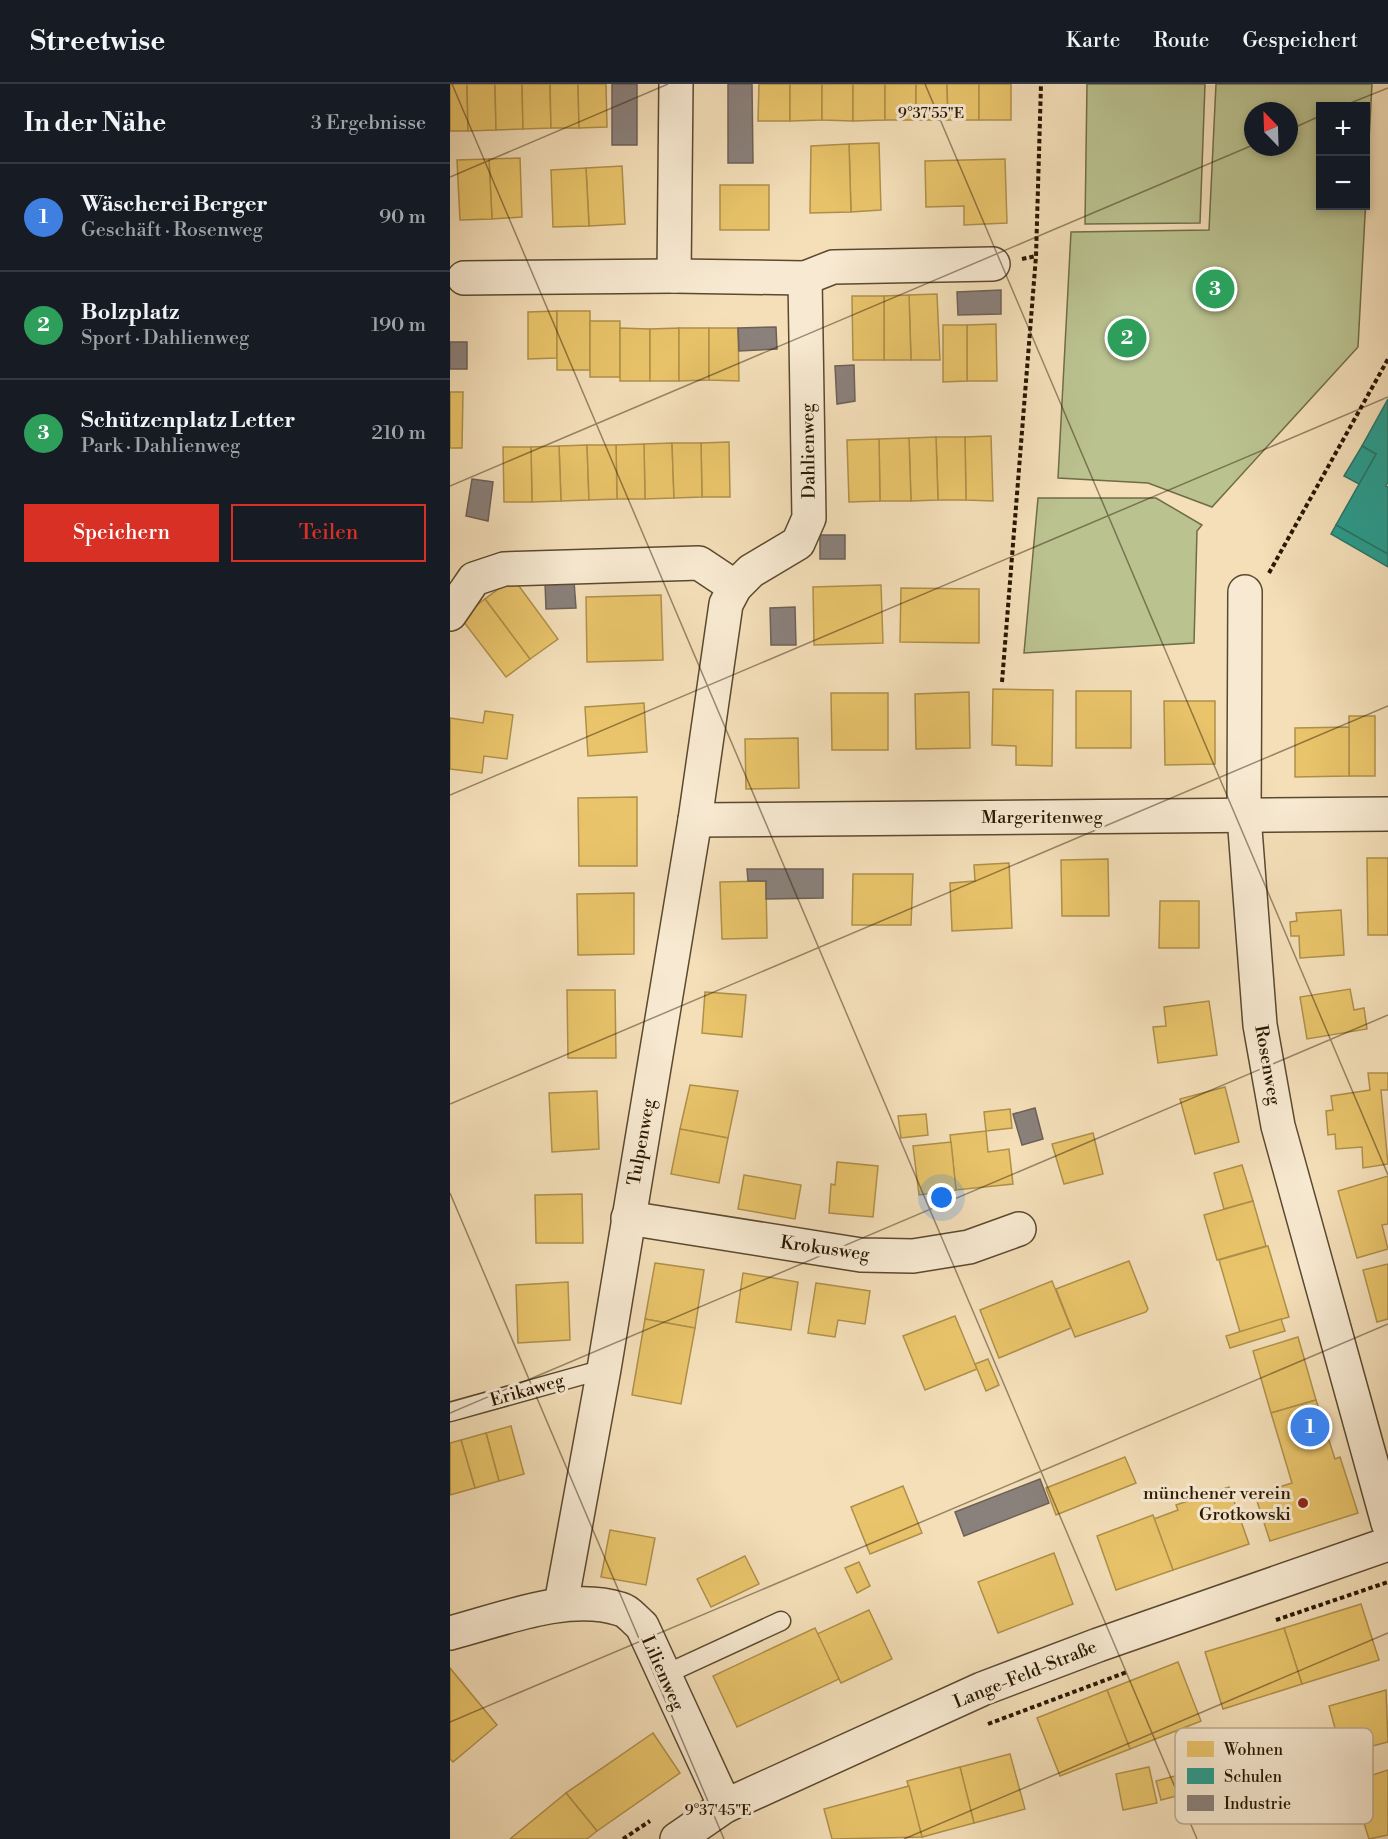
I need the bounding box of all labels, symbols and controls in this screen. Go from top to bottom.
text: Streetwise [30,24,165,59]
text: Karte [1066,28,1120,54]
text: Route [1153,28,1209,54]
text: Gespeichert [1242,28,1358,54]
north arrow [1244,102,1298,156]
map controls [1316,102,1370,210]
button: + [1316,102,1370,156]
text: 9°37'55"E [898,104,964,123]
text: In der Nähe [24,107,166,139]
text: 3 Ergebnisse [311,111,426,136]
button: − [1316,156,1370,210]
text: Wäscherei Berger [81,191,268,218]
text: 1 [39,205,48,230]
text: 90 m [379,205,426,230]
text: Geschäft · Rosenweg [81,218,263,243]
pin: 3 [1196,266,1234,312]
text: Bolzplatz [81,299,180,326]
text: 2 [37,313,50,338]
text: 190 m [371,313,426,338]
pin: 2 [1108,316,1146,360]
text: Sport · Dahlienweg [81,326,249,351]
street label: Dahlienweg [796,402,821,499]
text: Schützenplatz Letter [81,407,296,434]
text: 3 [37,421,50,446]
text: 210 m [371,421,426,446]
text: Park · Dahlienweg [81,434,240,459]
button: Speichern [24,504,219,562]
button: Teilen [231,504,426,562]
street label: Margeritenweg [981,806,1103,829]
street label: Rosenweg [1249,1023,1286,1108]
street label: Tulpenweg [623,1096,661,1187]
your location [927,1183,956,1212]
street label: Krokusweg [779,1231,872,1266]
street label: Erikaweg [487,1369,568,1412]
pin: 1 [1290,1404,1330,1450]
place label: münchener verein Grotkowski [1143,1482,1291,1526]
marker: münchener verein Grotkowski [1296,1496,1310,1510]
street label: Lilienweg [636,1632,690,1715]
street label: Lange-Feld-Straße [950,1635,1100,1714]
legend [1175,1728,1373,1824]
text: Wohnen [1223,1740,1284,1760]
text: Schulen [1224,1767,1283,1787]
text: Industrie [1224,1794,1291,1814]
text: 9°37'45"E [685,1801,751,1820]

